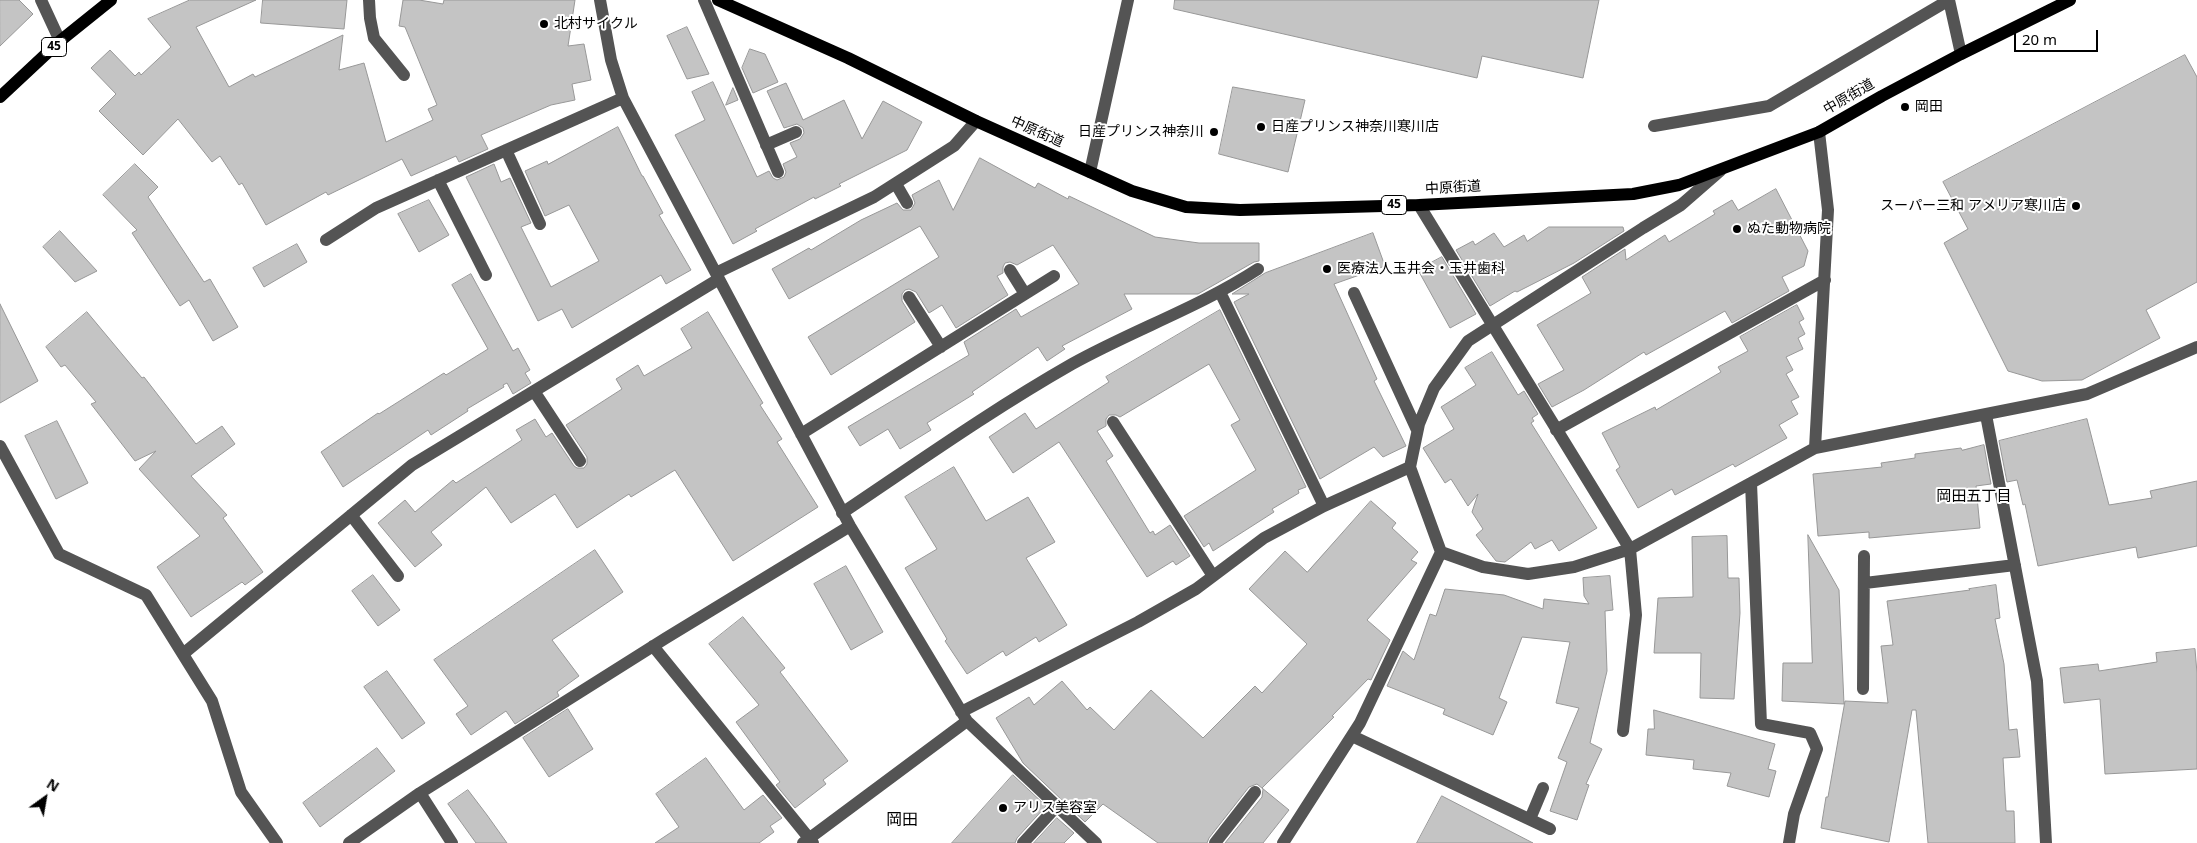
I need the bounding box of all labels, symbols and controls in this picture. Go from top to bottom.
place label: 北村サイクル [554,16,638,32]
marker: 北村サイクル [538,18,550,30]
scale bar [2017,20,2101,52]
text: 20 m [2022,29,2057,49]
road number: 45 [42,38,66,56]
street label: 中原街道 [1821,76,1877,118]
place label: 岡田 [1915,99,1943,115]
marker: 岡田 [1899,101,1911,113]
street label: 中原街道 [1008,113,1066,151]
place label: 日産プリンス神奈川寒川店 [1271,119,1439,135]
marker: 日産プリンス神奈川寒川店 [1255,121,1267,133]
place label: 日産プリンス神奈川 [1078,124,1204,140]
marker: 日産プリンス神奈川 [1208,126,1220,138]
street label: 中原街道 [1425,178,1481,198]
road number: 45 [1382,196,1406,214]
place label: スーパー三和 アメリア寒川店 [1880,198,2066,214]
marker: スーパー三和 アメリア寒川店 [2070,200,2082,212]
place label: ぬた動物病院 [1747,221,1831,237]
marker: ぬた動物病院 [1731,223,1743,235]
place label: 医療法人玉井会・玉井歯科 [1337,261,1505,277]
marker: 医療法人玉井会・玉井歯科 [1321,263,1333,275]
district label: 岡田五丁目 [1937,488,2011,506]
north arrow [20,773,70,823]
text: N [43,774,63,796]
place label: アリス美容室 [1013,800,1097,816]
marker: アリス美容室 [997,802,1009,814]
district label: 岡田 [886,810,918,830]

